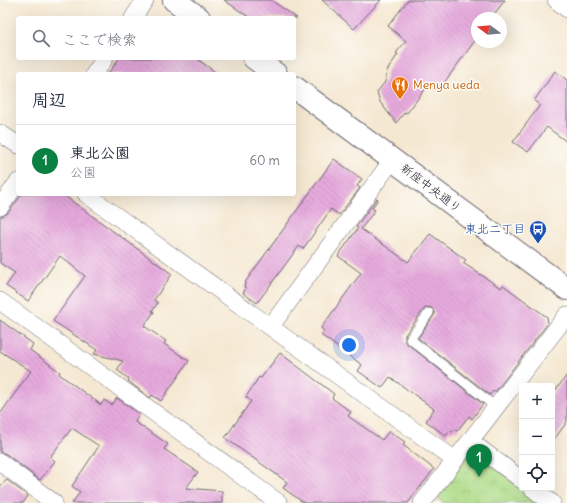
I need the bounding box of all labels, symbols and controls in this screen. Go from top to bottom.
north arrow [471,12,507,48]
search box [16,16,296,60]
icon: search [30,27,52,49]
text: ここで検索 [62,30,137,49]
restaurant icon: Menya ueda [390,75,410,100]
place label: Menya ueda [413,77,480,92]
text: 周辺 [32,89,66,111]
text: 東北公園 [70,143,130,162]
text: 1 [42,152,48,169]
text: 60 m [249,152,280,169]
street label: 新座中央通り [398,160,465,215]
text: 公園 [70,164,96,181]
bus stop icon: 東北二丁目 [528,219,548,244]
place label: 東北二丁目 [465,221,525,236]
your location [339,335,359,355]
map controls [519,383,555,491]
button: + [519,383,555,419]
button: − [519,419,555,455]
pin: 1 [466,444,492,477]
button: locate [519,455,555,491]

